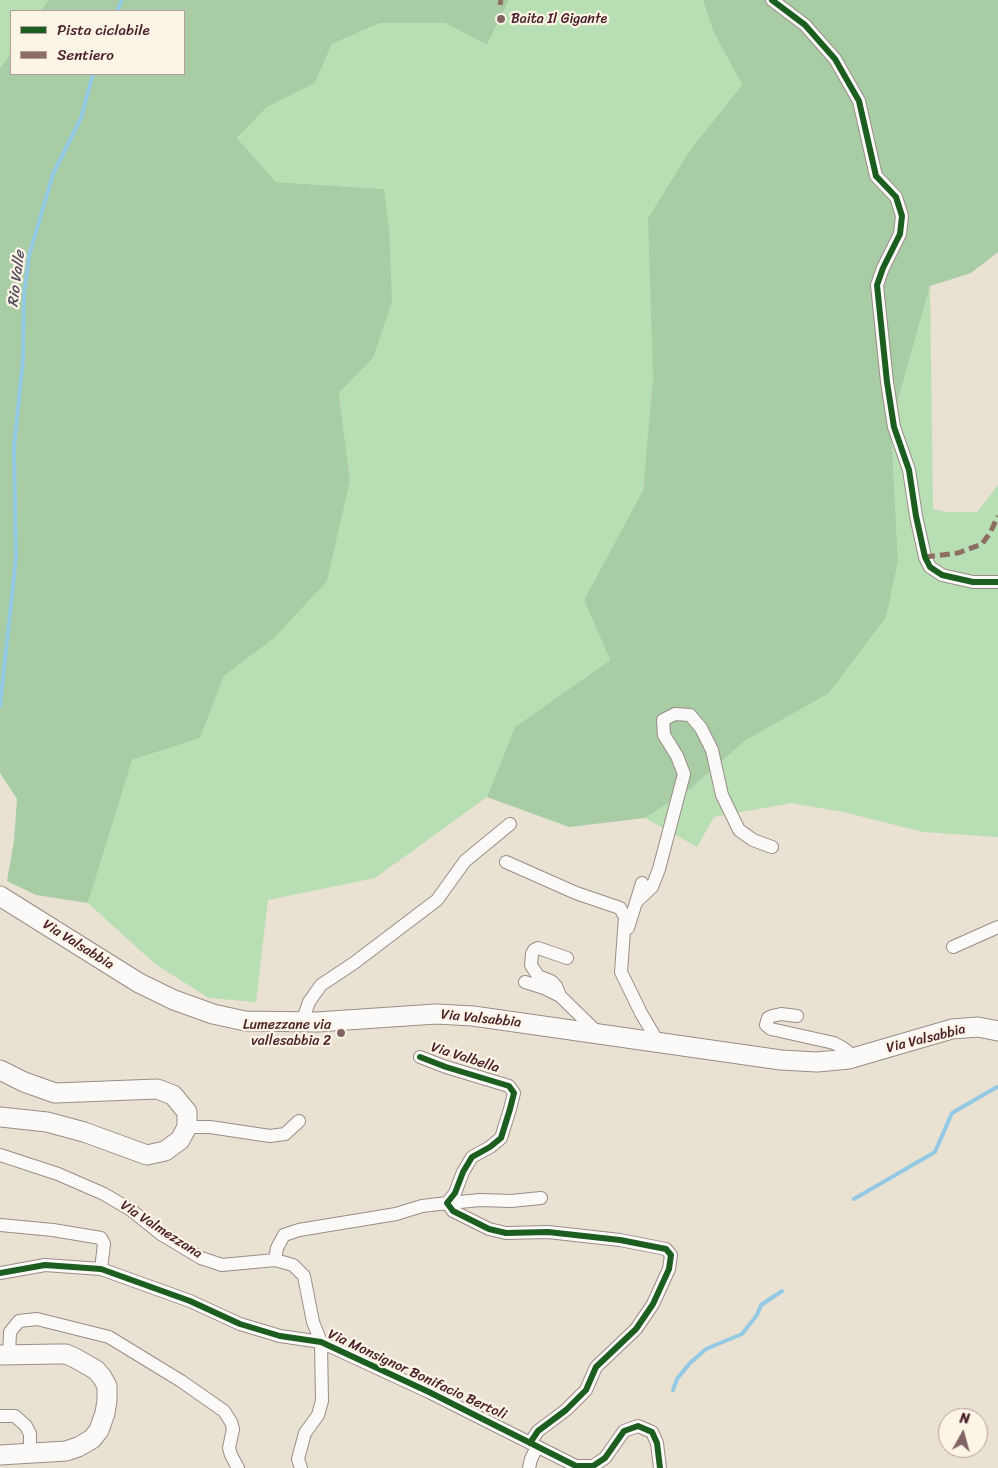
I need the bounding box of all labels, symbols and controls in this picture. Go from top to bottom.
legend [10,10,185,75]
place label: Baita Il Gigante [511,11,607,27]
marker: Baita Il Gigante [495,13,507,25]
text: Pista ciclabile [57,17,150,43]
text: Sentiero [57,42,114,68]
water label: Rio Valle [5,250,29,308]
street label: Via Valsabbia [39,916,117,974]
street label: Via Valsabbia [440,1006,522,1032]
place label: Lumezzane via vallesabbia 2 [243,1017,331,1050]
street label: Via Valsabbia [885,1021,967,1057]
marker: Lumezzane via vallesabbia 2 [335,1027,347,1039]
street label: Via Valbella [429,1039,501,1077]
street label: Via Valmezzana [117,1197,205,1263]
street label: Via Monsignor Bonifacio Bertoli [325,1326,509,1424]
text: N [958,1406,971,1432]
north arrow [938,1408,988,1458]

